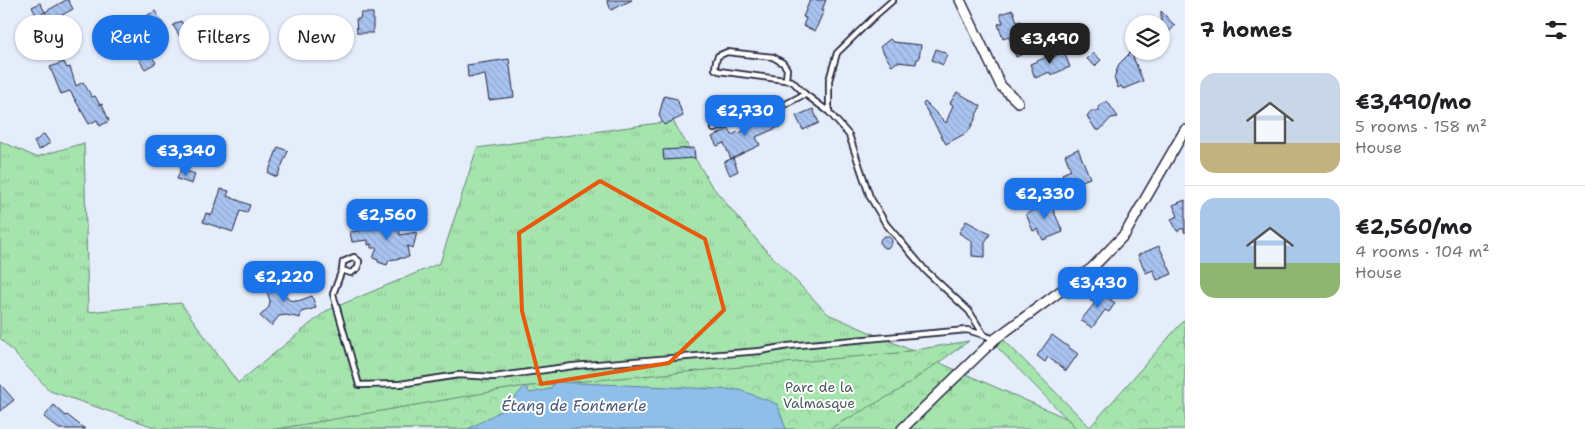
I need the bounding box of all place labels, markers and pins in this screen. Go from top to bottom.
pin: €3,490 [1009,22,1091,65]
pin: €2,730 [704,94,786,137]
pin: €3,340 [145,134,227,177]
pin: €2,330 [1004,178,1086,220]
pin: €2,560 [346,198,428,241]
pin: €2,220 [243,260,325,303]
pin: €3,430 [1057,266,1139,309]

